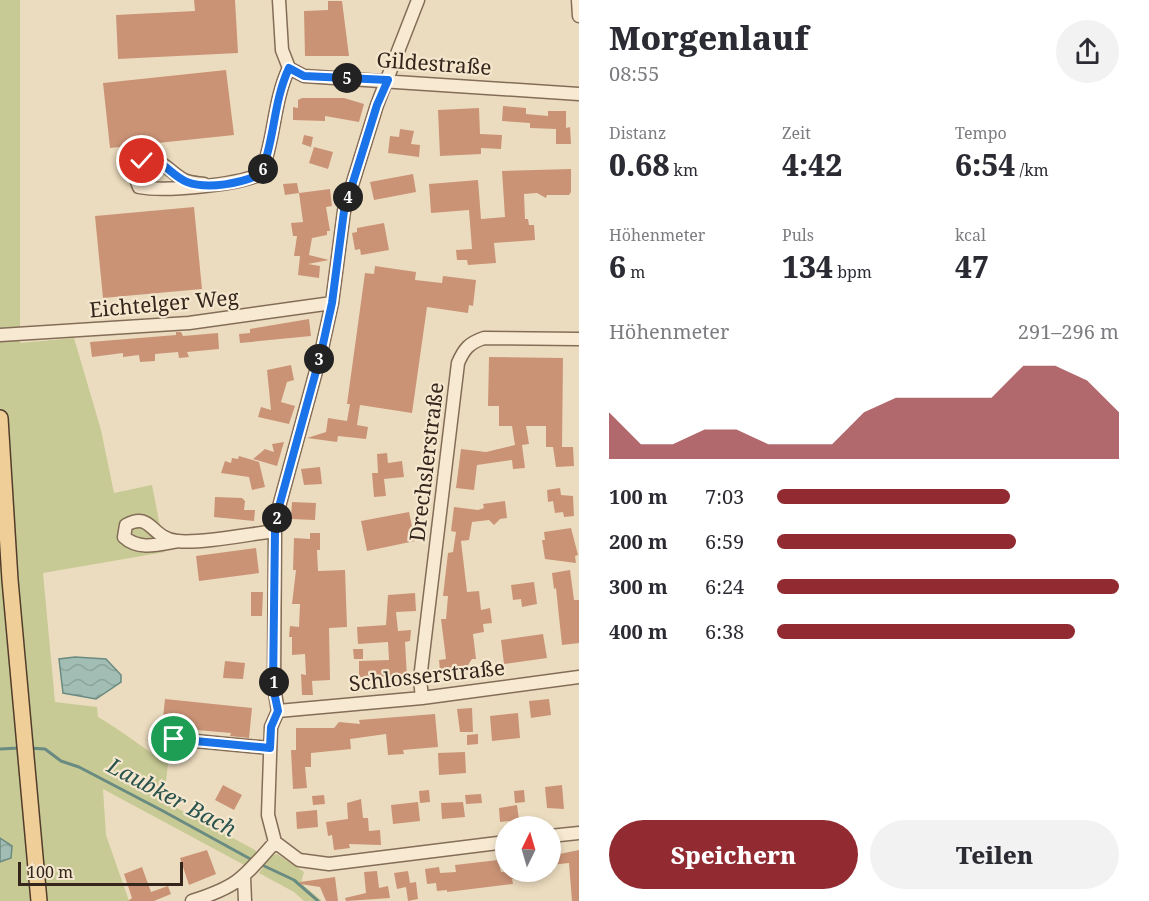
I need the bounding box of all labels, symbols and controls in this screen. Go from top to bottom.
text: Morgenlauf [609,15,809,60]
button: share [1056,20,1119,83]
street label: Gildestraße [376,45,493,81]
text: 08:55 [609,60,659,87]
pin: 5 [332,63,362,93]
text: 5 [342,67,352,89]
text: Distanz [609,122,666,144]
text: Zeit [782,122,811,144]
text: Tempo [955,122,1007,144]
pin [116,135,167,186]
icon: check [125,144,158,177]
text: 0.68 [609,144,669,185]
text: 4:42 [782,144,842,185]
text: 6:54 [955,144,1015,185]
pin: 6 [248,154,278,184]
text: 6 [258,158,268,180]
text: km [669,159,698,181]
text: /km [1015,159,1049,181]
pin: 4 [333,182,363,212]
text: 4 [343,186,353,208]
text: Höhenmeter [609,224,705,246]
text: Puls [782,224,814,246]
text: kcal [955,224,986,246]
text: 6 [609,246,626,287]
text: 134 [782,246,833,287]
text: 47 [955,246,989,287]
text: m [626,261,645,283]
text: bpm [833,261,872,283]
street label: Eichtelger Weg [88,282,240,323]
text: Höhenmeter [609,318,729,345]
text: 291–296 m [1018,318,1119,345]
pin: 3 [304,344,334,374]
text: 3 [314,348,324,370]
street label: Drechslerstraße [402,381,450,543]
text: 100 m [609,483,668,510]
text: 7:03 [705,483,744,510]
pin: 2 [262,503,292,533]
text: 2 [272,507,282,529]
text: 200 m [609,528,668,555]
text: 6:59 [705,528,744,555]
text: 300 m [609,573,668,600]
text: 6:24 [705,573,744,600]
text: 400 m [609,618,668,645]
text: 6:38 [705,618,744,645]
street label: Schlosserstraße [347,653,506,697]
pin: 1 [259,667,289,697]
text: 1 [269,671,279,693]
pin [148,713,199,764]
icon: arrive [157,722,190,755]
water label: Laubker Bach [102,749,242,843]
north arrow [495,816,561,882]
map controls [495,816,561,882]
button: Speichern [609,820,858,889]
button: Teilen [870,820,1119,889]
scale bar [18,859,183,886]
text: 100 m [27,861,73,883]

